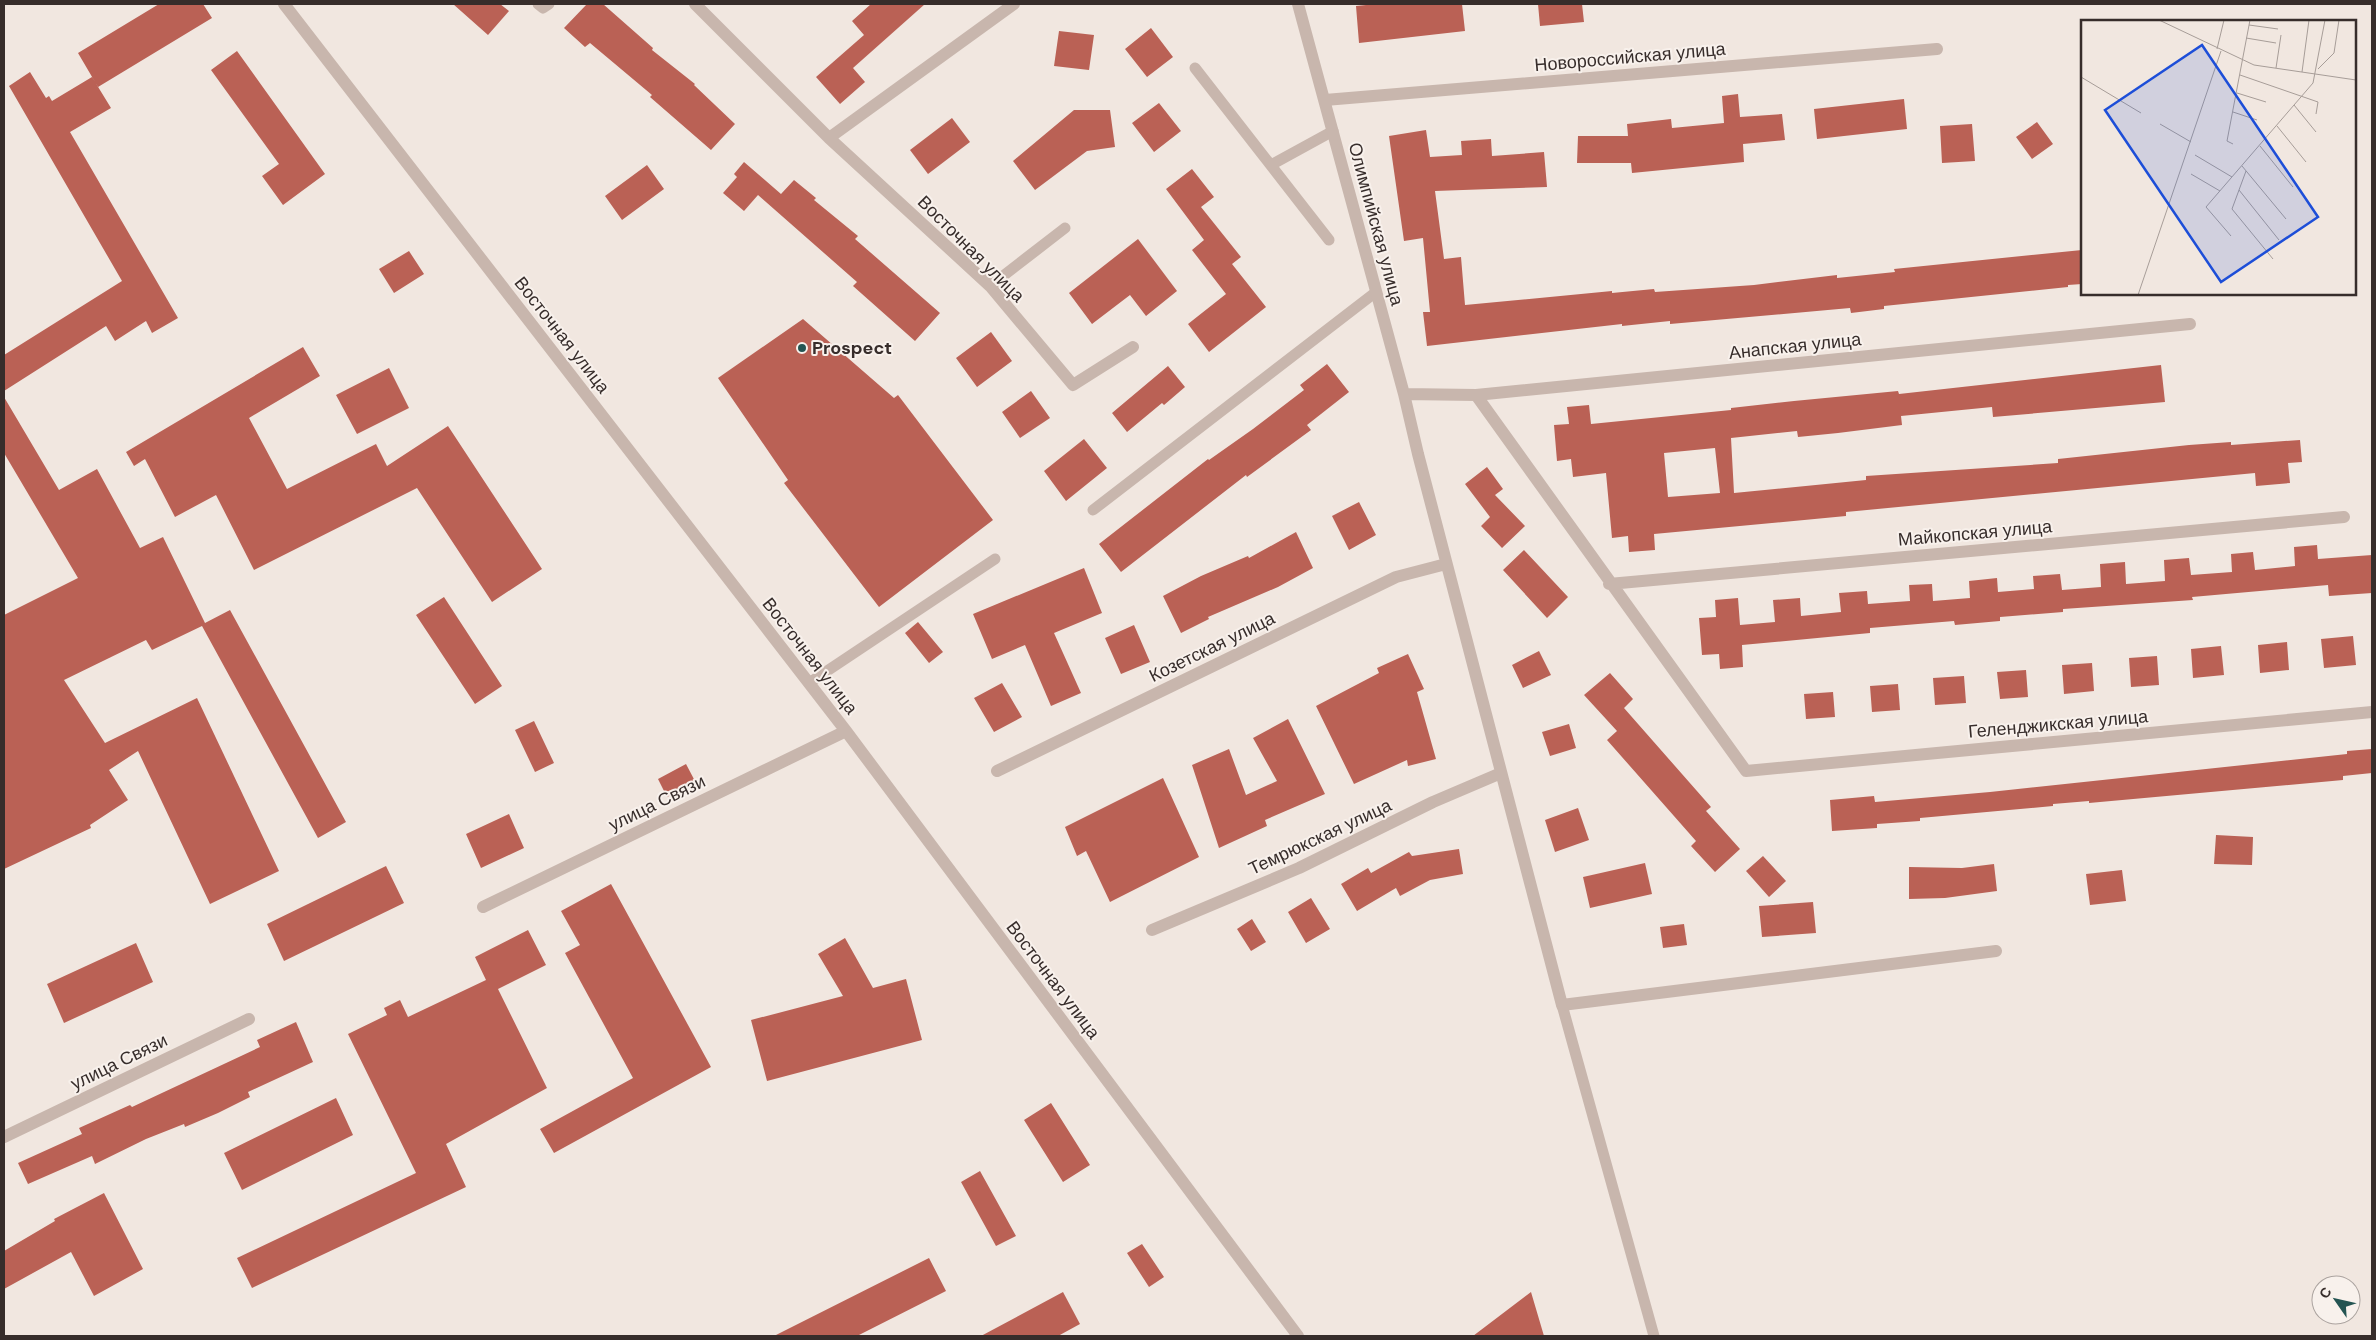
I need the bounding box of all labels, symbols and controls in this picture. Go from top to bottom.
inset map [2081,20,2356,295]
street label: Новороссийская улица [1533,37,1728,77]
street label: Олимпийская улица [1343,140,1410,309]
street label: Восточная улица [912,190,1030,308]
street label: Восточная улица [509,272,616,399]
street label: Анапская улица [1728,327,1863,365]
place label: Prospect [812,336,892,360]
marker: Prospect [796,342,808,354]
street label: Майкопская улица [1897,514,2054,552]
street label: Восточная улица [757,593,864,720]
street label: Козетская улица [1145,606,1280,688]
street label: Геленджикская улица [1967,704,2150,744]
street label: улица Связи [605,769,709,837]
street label: Темрюкская улица [1245,793,1396,881]
street label: Восточная улица [1001,916,1106,1045]
street label: улица Связи [67,1028,171,1096]
north arrow [2311,1275,2361,1325]
text: С [2315,1284,2336,1302]

